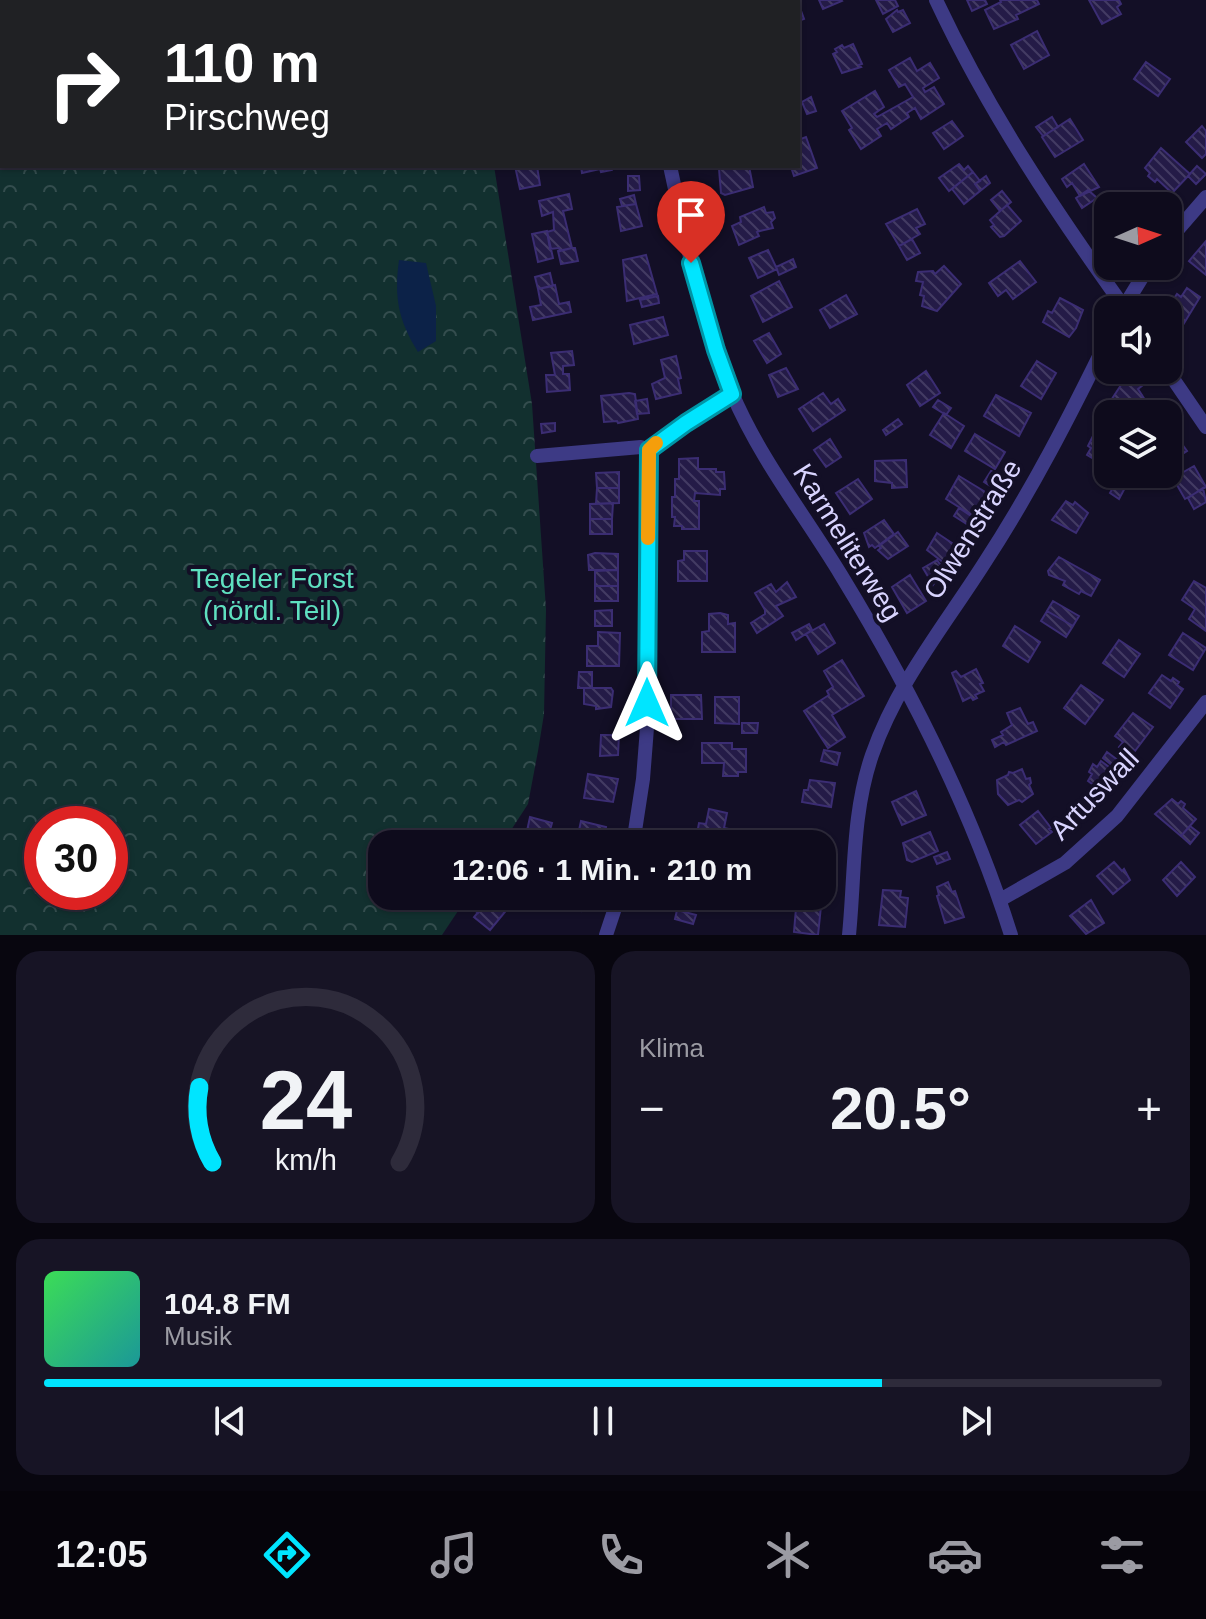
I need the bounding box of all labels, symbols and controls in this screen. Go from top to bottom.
text: 110 m [164,31,320,94]
icon: right [32,32,136,136]
text: Pirschweg [164,97,330,138]
pin [657,181,725,263]
north arrow [1094,192,1182,280]
map controls [1094,192,1182,488]
icon: arrive [669,193,713,237]
button: sound [1094,296,1182,384]
button: layers [1094,400,1182,488]
street label: Olwenstraße [917,454,1028,605]
street label: Karmeliterweg [787,458,908,626]
park label: Tegeler Forst (nördl. Teil) [190,563,354,626]
position arrow [605,661,689,745]
street label: Artuswall [1044,743,1145,846]
speed limit sign: 30 [24,806,128,910]
text: 12:06 · 1 Min. · 210 m [452,853,752,886]
text: Klima [639,1033,704,1063]
text: 24 [259,1054,352,1147]
text: 20.5° [830,1075,971,1142]
text: − [639,1084,665,1133]
text: + [1136,1084,1162,1133]
text: km/h [275,1144,336,1176]
text: 104.8 FM [164,1287,291,1320]
text: Musik [164,1321,232,1351]
icon: previous [208,1399,252,1443]
icon: pause [581,1399,625,1443]
icon: next [954,1399,998,1443]
icon: directions [259,1527,315,1583]
icon: music [426,1527,482,1583]
icon: phone [593,1527,649,1583]
icon: climate [760,1527,816,1583]
icon: car [927,1527,983,1583]
icon: filters [1094,1527,1150,1583]
text: 12:05 [56,1534,148,1575]

